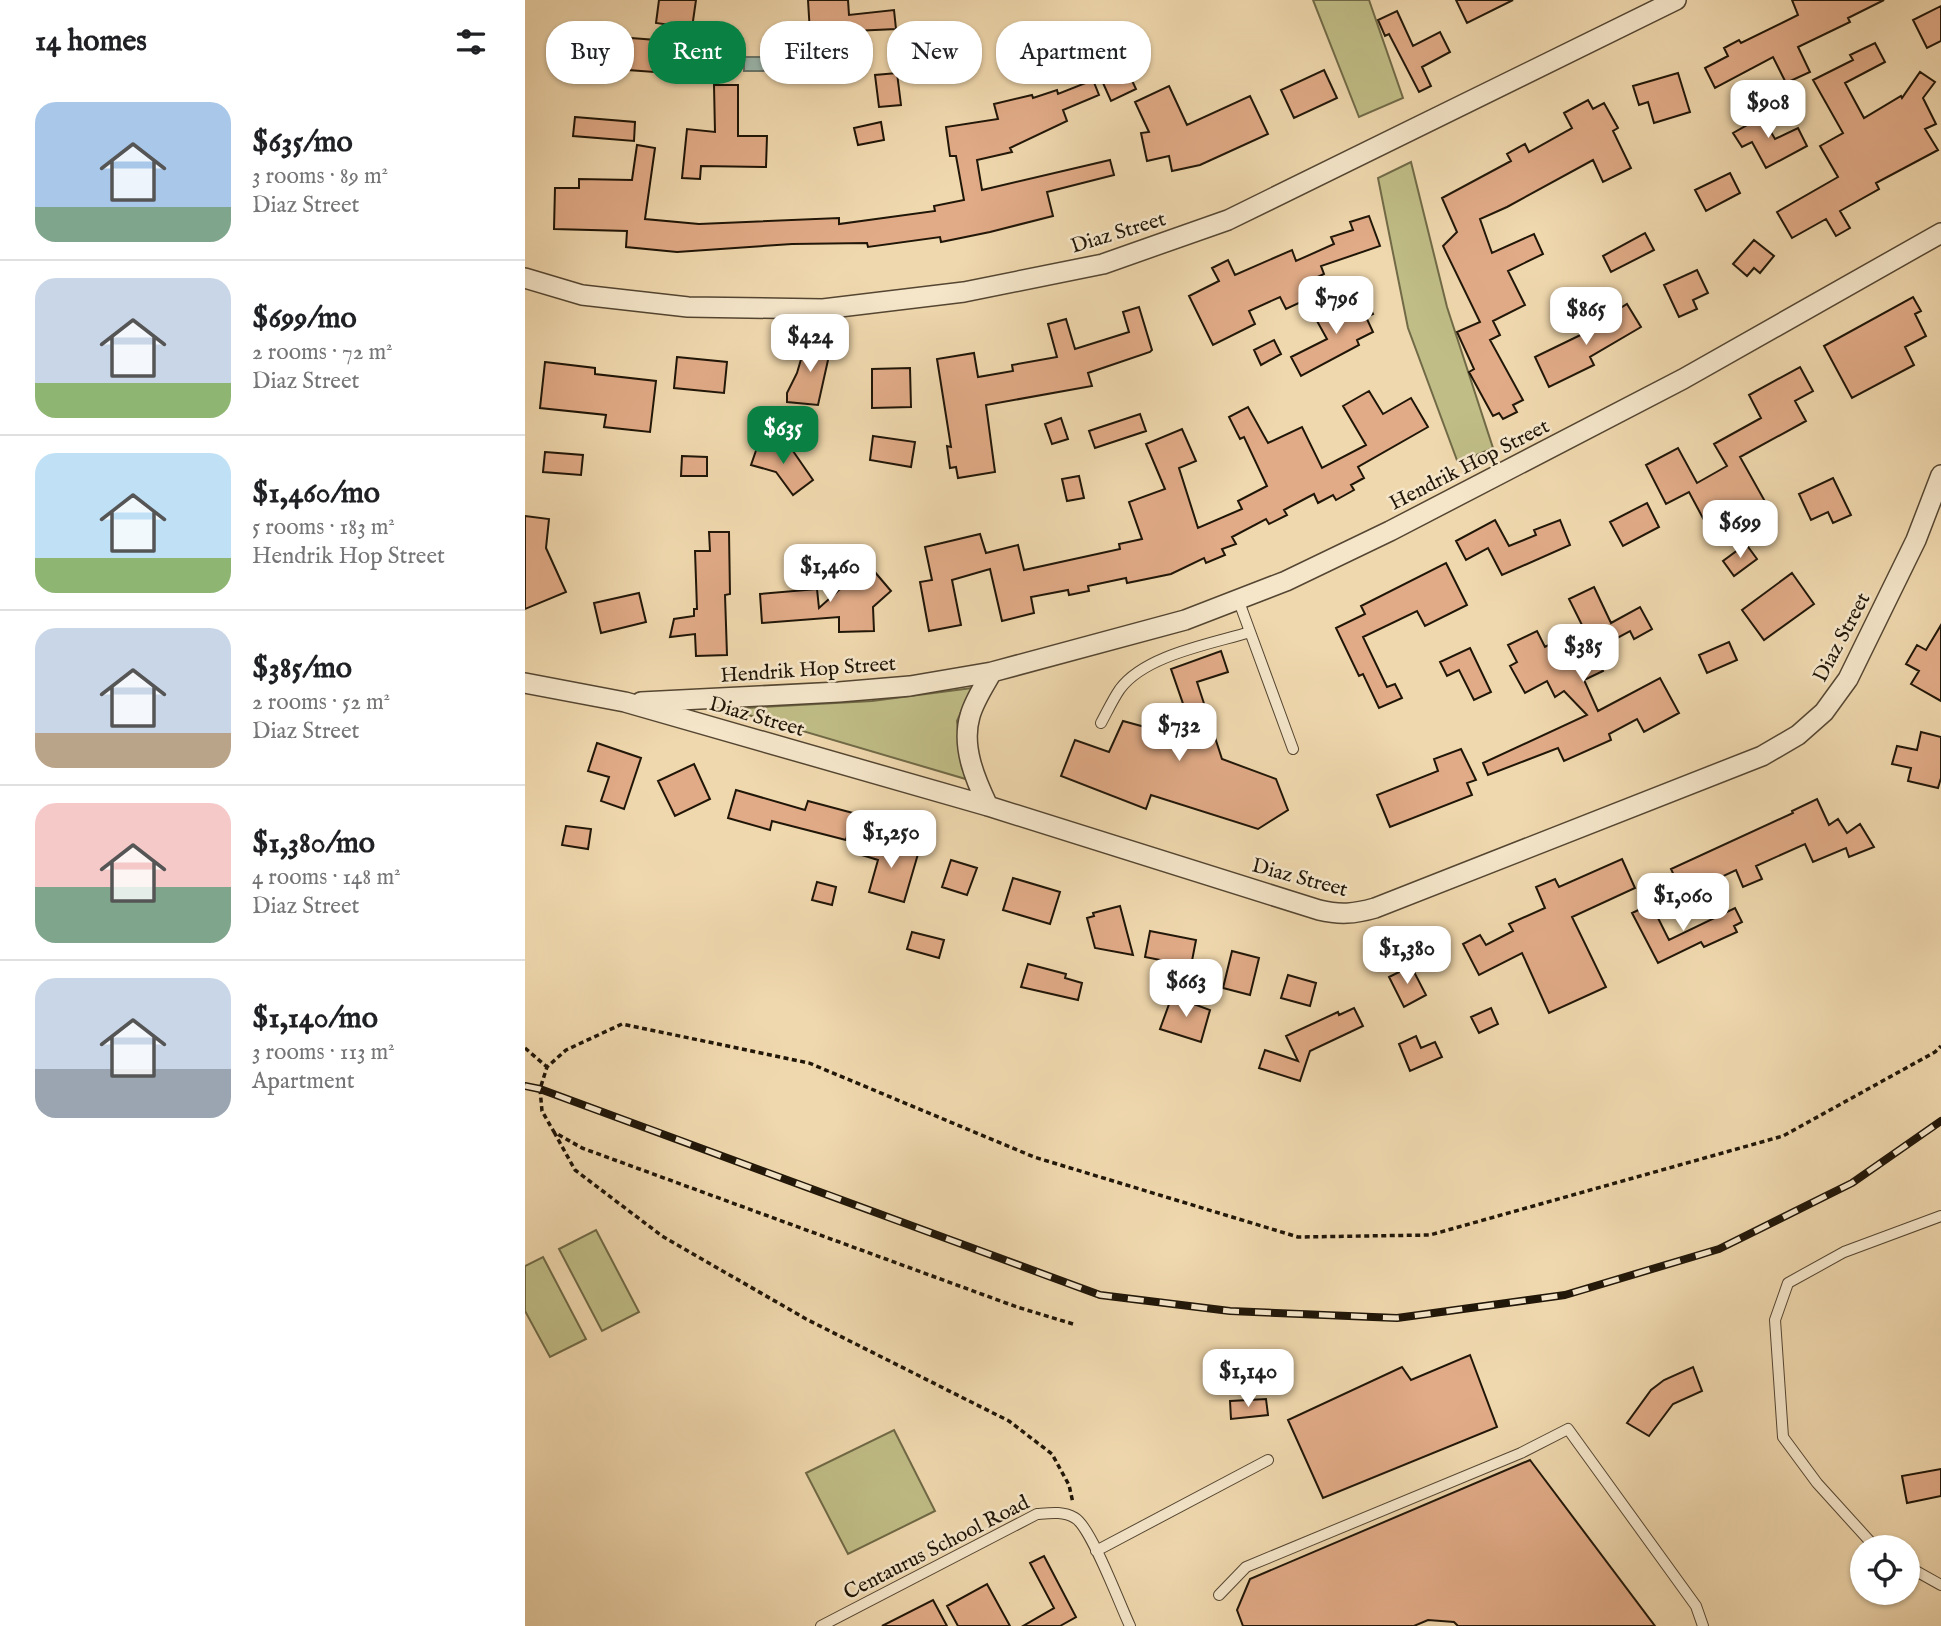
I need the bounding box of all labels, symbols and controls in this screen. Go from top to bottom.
chip: Buy [546,21,634,84]
chip: Rent [648,21,746,84]
chip: Filters [760,21,873,84]
chip: New [887,21,982,84]
chip: Apartment [996,21,1151,84]
text: 14 homes [35,23,147,61]
icon: filters [452,23,490,61]
pin: $908 [1727,80,1809,140]
text: $908 [1746,88,1790,117]
text: $635/mo [252,124,353,162]
icon: home [91,130,175,214]
text: 3 rooms · 89 m² [252,162,388,191]
text: Diaz Street [252,191,359,220]
street label: Diaz Street [1068,206,1169,261]
pin: $796 [1295,276,1377,336]
text: $796 [1314,284,1358,313]
pin: $865 [1545,288,1627,347]
text: $865 [1566,295,1606,324]
text: $699/mo [252,300,357,338]
icon: home [91,306,175,390]
pin: $424 [769,314,851,374]
text: $424 [787,322,833,351]
text: 2 rooms · 72 m² [252,338,393,367]
text: Diaz Street [252,367,359,396]
pin: $635 [742,406,824,466]
street label: Hendrik Hop Street [1385,413,1554,517]
text: $635 [763,414,803,443]
text: $1,460/mo [252,475,380,513]
icon: home [91,481,175,565]
pin: $699 [1699,500,1781,560]
text: $699 [1719,508,1761,537]
text: 5 rooms · 183 m² [252,513,395,542]
text: Hendrik Hop Street [252,542,445,571]
pin: $1,460 [773,544,887,604]
text: $1,460 [800,552,860,581]
street label: Diaz Street [1807,588,1877,687]
pin: $385 [1542,624,1624,684]
text: $385 [1564,632,1602,661]
text: $385/mo [252,650,352,688]
street label: Hendrik Hop Street [719,651,897,690]
icon: home [91,656,175,740]
text: 2 rooms · 52 m² [252,688,390,717]
street label: Diaz Street [706,691,807,744]
pin: $732 [1138,704,1220,763]
text: $732 [1158,711,1200,740]
text: Diaz Street [252,717,359,746]
pin: $1,250 [834,810,948,870]
text: $1,250 [862,818,920,847]
text: $1,380/mo [252,825,375,863]
icon: home [91,831,175,915]
street label: Diaz Street [1249,853,1350,904]
text: 4 rooms · 148 m² [252,863,401,892]
pin: $1,060 [1626,874,1740,933]
text: $1,060 [1653,881,1713,910]
text: Diaz Street [252,892,359,921]
pin: $1,380 [1350,926,1464,986]
text: $1,380 [1379,934,1435,963]
pin: $663 [1145,960,1227,1019]
text: $663 [1166,967,1206,996]
text: $1,140/mo [252,1000,378,1038]
icon: home [91,1006,175,1090]
text: 3 rooms · 113 m² [252,1038,395,1067]
text: Apartment [252,1067,355,1096]
pin: $1,140 [1191,1350,1305,1409]
text: $1,140 [1219,1357,1277,1386]
street label: Centaurus School Road [839,1489,1035,1607]
map controls [1850,1535,1920,1605]
button: locate [1850,1535,1920,1605]

